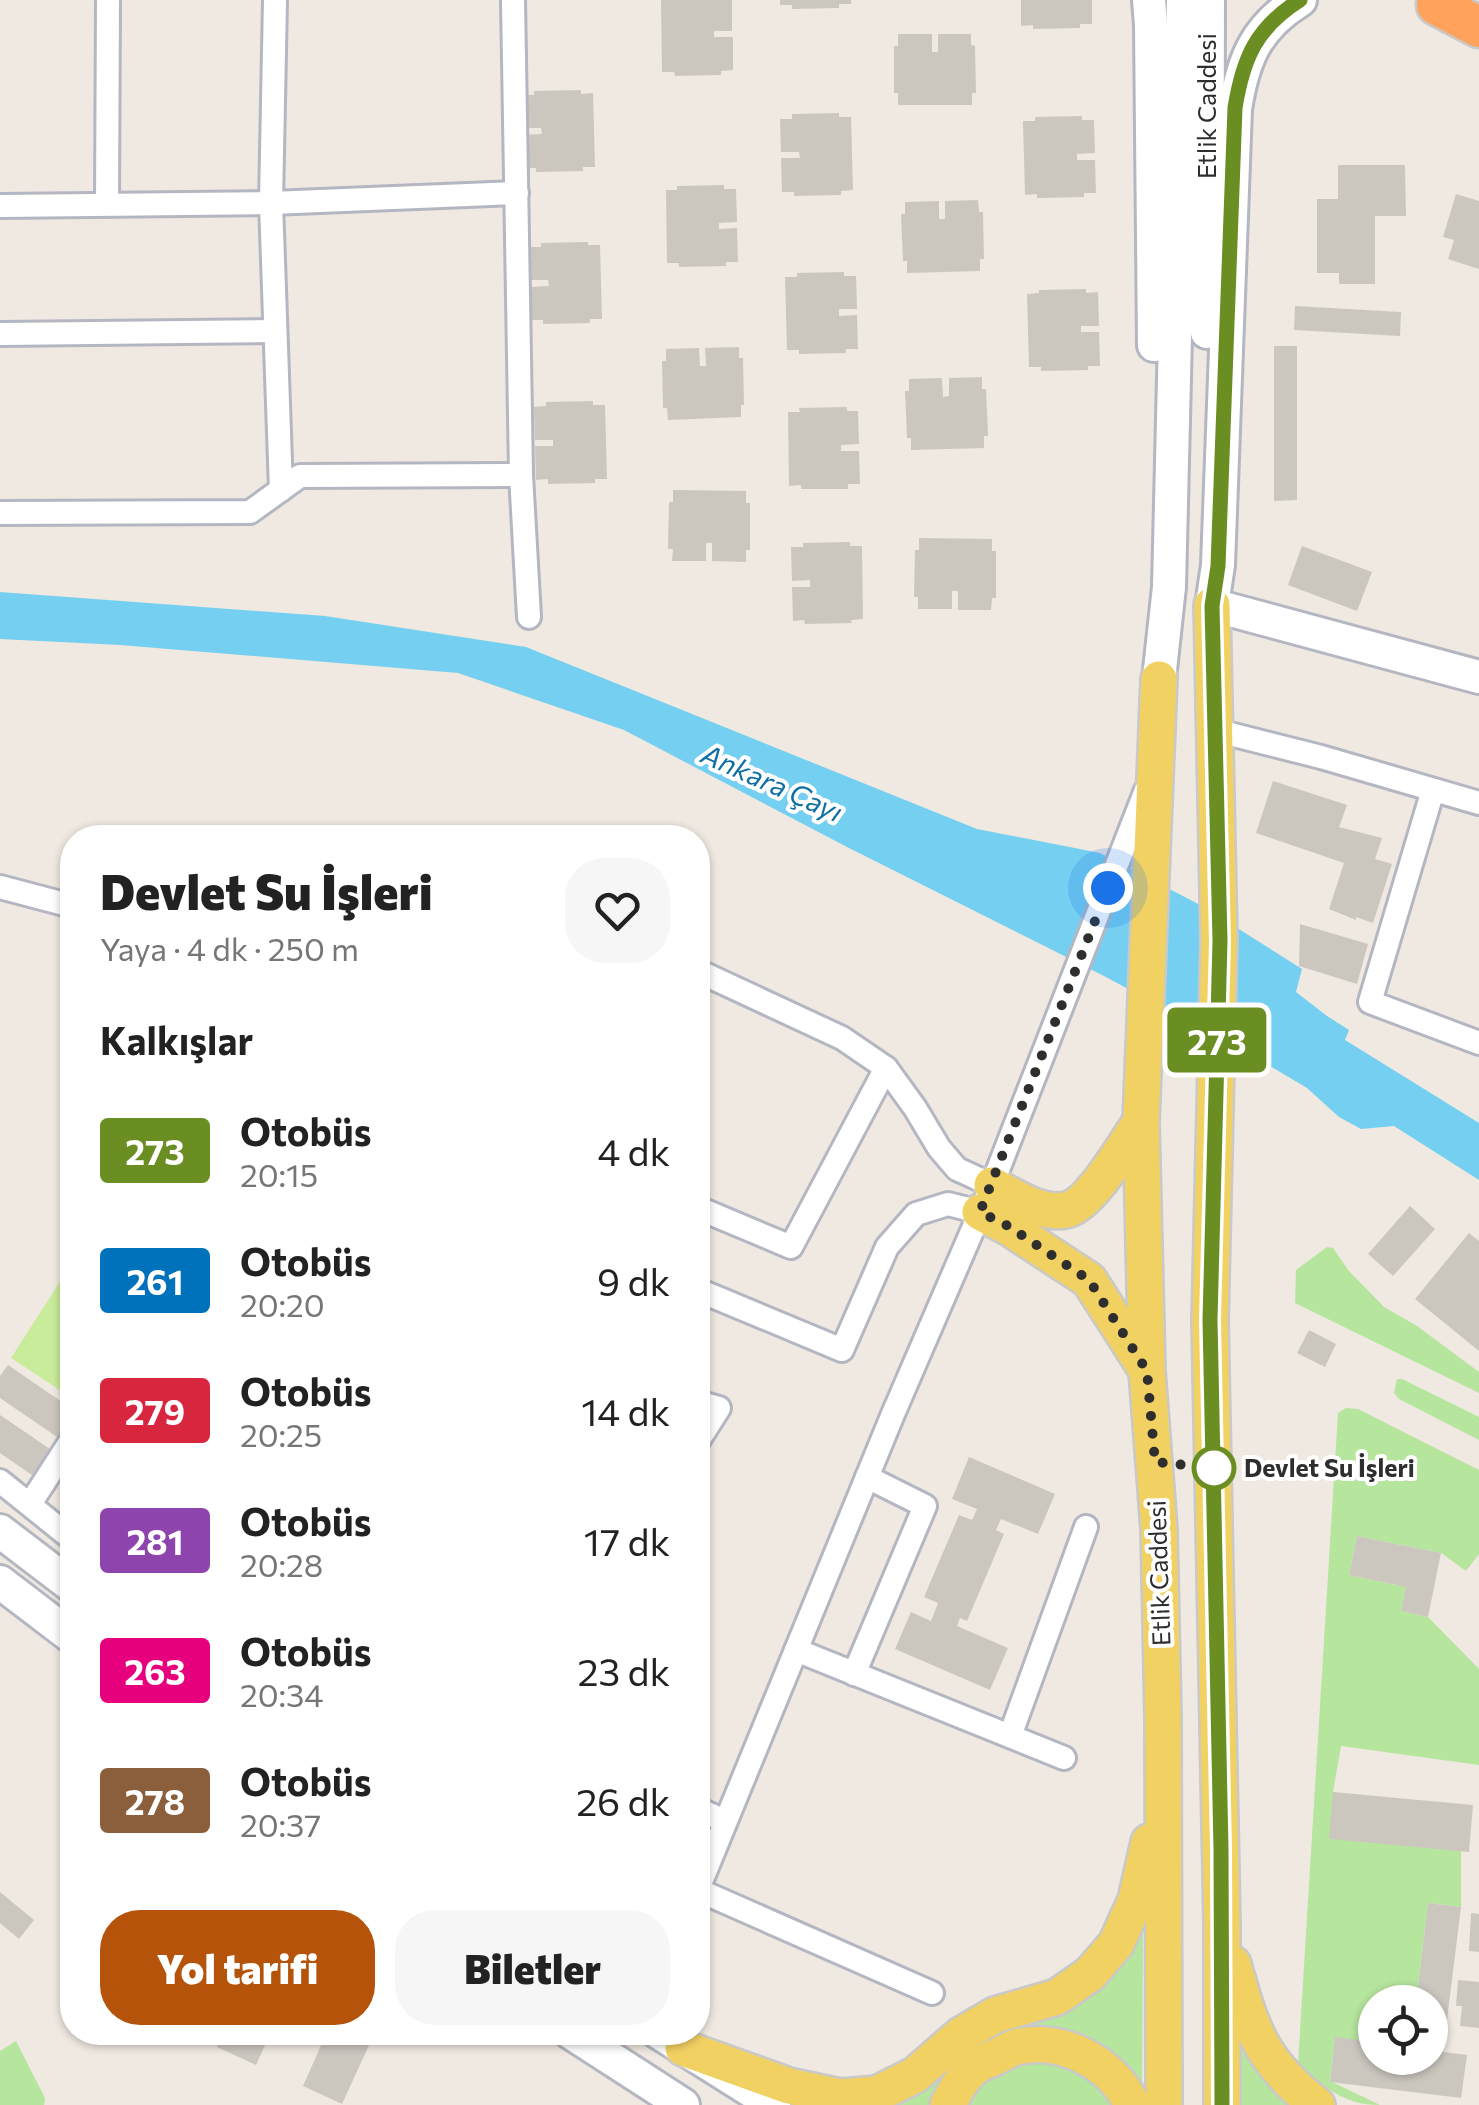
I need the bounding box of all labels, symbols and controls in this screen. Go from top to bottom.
street label: Etlik Caddesi [1191,33,1221,179]
water label: Ankara Çayı [696,735,848,828]
button: heart [565,858,670,963]
text: Devlet Su İşleri [100,861,433,920]
your location [1083,863,1133,913]
text: Yaya · 4 dk · 250 m [100,928,359,968]
line badge: 273 [1160,1008,1274,1072]
text: Kalkışlar [100,1016,253,1063]
text: 273 [1187,1019,1247,1062]
text: Otobüs [240,1107,371,1154]
text: 4 dk [597,1127,670,1174]
text: 273 [125,1129,185,1172]
text: 20:15 [240,1154,318,1194]
text: Otobüs [240,1237,371,1284]
text: 9 dk [597,1257,670,1304]
text: 261 [126,1259,184,1302]
text: 20:20 [240,1284,325,1324]
text: Otobüs [240,1367,371,1414]
text: 14 dk [581,1387,670,1434]
text: 279 [125,1389,185,1432]
text: 20:25 [240,1414,322,1454]
marker: Devlet Su İşleri [1193,1447,1235,1489]
place label: Devlet Su İşleri [1244,1452,1415,1482]
text: Otobüs [240,1497,371,1544]
street label: Etlik Caddesi [1140,1500,1176,1647]
text: 17 dk [584,1517,670,1564]
text: 281 [126,1519,184,1562]
text: 20:28 [240,1544,323,1584]
text: Otobüs [240,1627,371,1674]
text: 23 dk [577,1647,670,1694]
text: 263 [124,1649,186,1692]
text: 20:34 [240,1674,324,1714]
text: Otobüs [240,1757,371,1804]
text: 26 dk [576,1777,670,1824]
text: 278 [125,1779,185,1822]
text: 20:37 [240,1804,321,1844]
button: Yol tarifi [100,1910,375,2025]
button: Biletler [395,1910,670,2025]
map controls [1358,1985,1448,2075]
button: locate [1358,1985,1448,2075]

